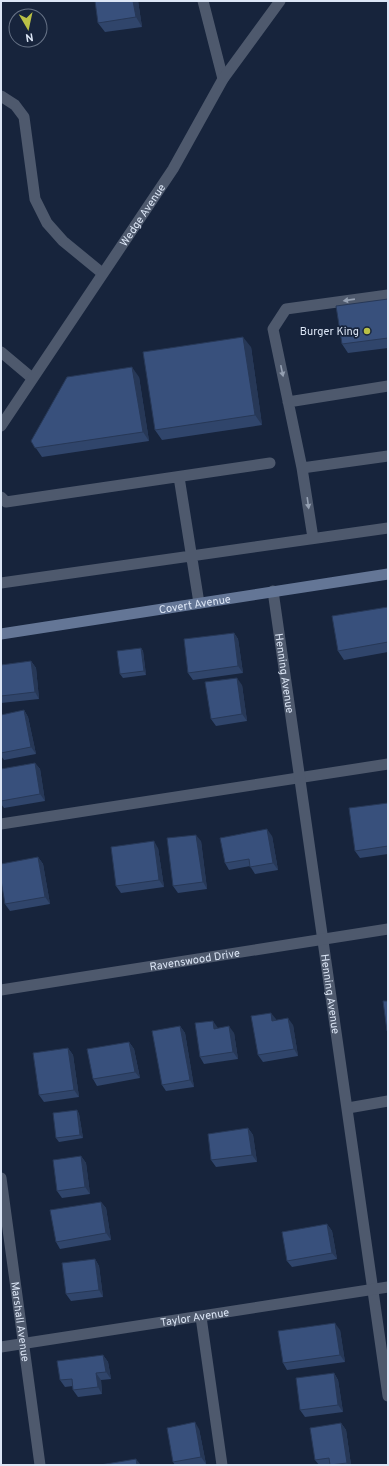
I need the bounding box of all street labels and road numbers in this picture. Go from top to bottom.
street label: Wedge Avenue [117,181,169,249]
street label: Covert Avenue [158,592,232,617]
street label: Henning Avenue [271,632,296,714]
street label: Ravenswood Drive [149,946,241,974]
street label: Henning Avenue [317,953,342,1035]
street label: Marshall Avenue [7,1281,32,1363]
street label: Taylor Avenue [159,1306,230,1330]

